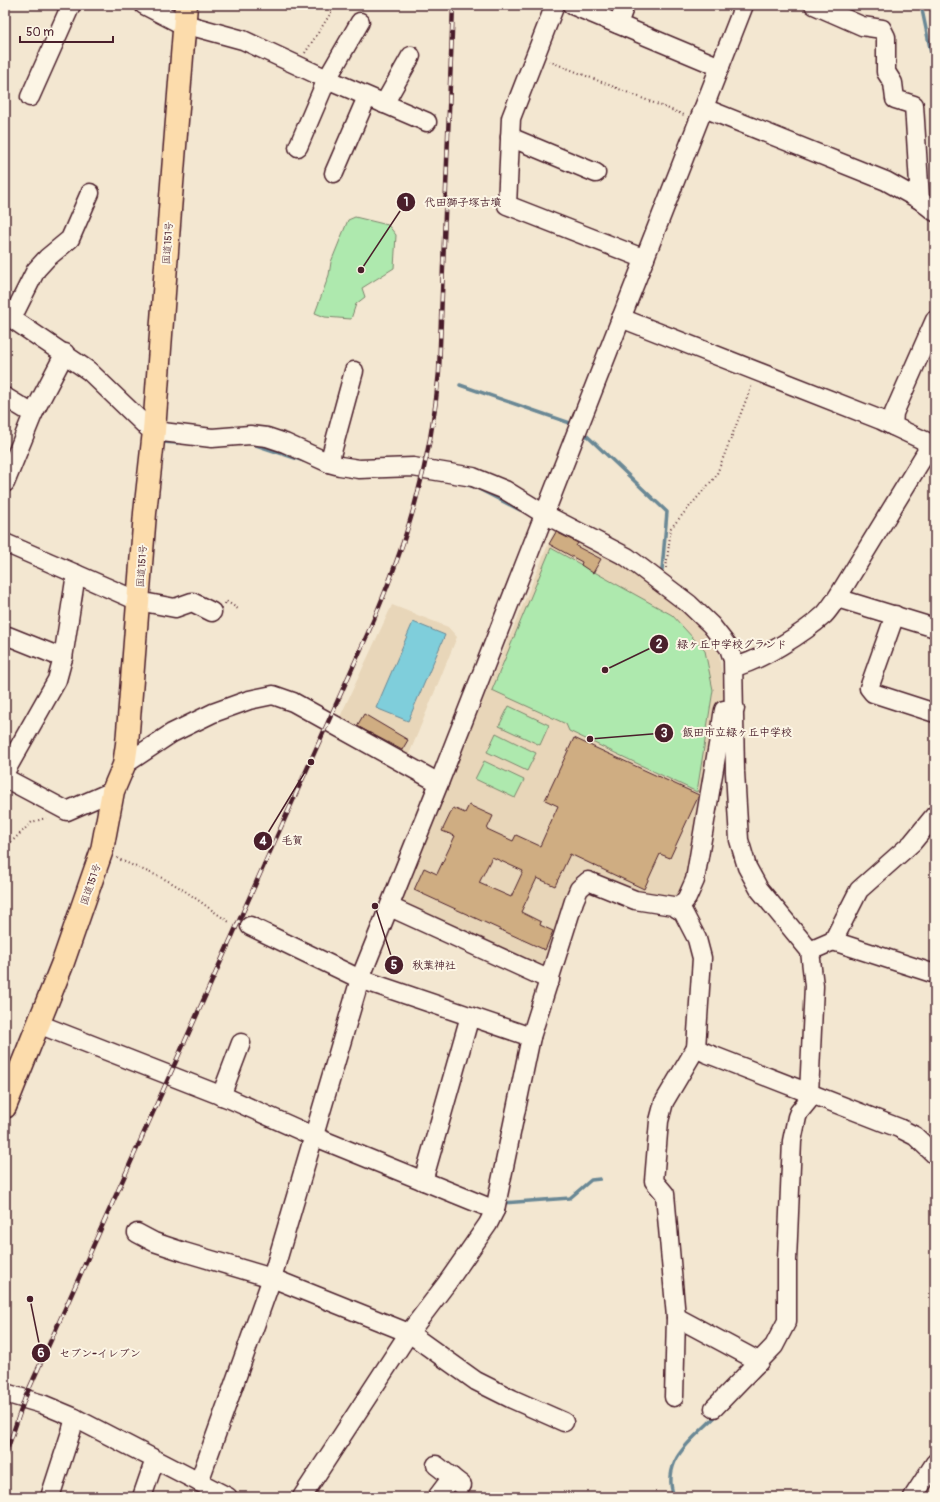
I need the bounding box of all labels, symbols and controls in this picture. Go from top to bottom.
scale bar [20,18,113,44]
text: 50 m [26,25,54,40]
callout: 代田獅子塚古墳 [396,191,509,214]
text: 1 [404,195,408,210]
text: 代田獅子塚古墳 [425,196,502,209]
street label: 国道151号 [161,221,175,265]
street label: 国道151号 [135,544,149,588]
callout: 緑ヶ丘中学校グランド [649,632,795,655]
text: 2 [656,637,663,652]
text: 緑ヶ丘中学校グランド [677,638,787,651]
callout: 飯田市立緑ヶ丘中学校 [654,721,800,744]
text: 3 [661,726,668,741]
text: 飯田市立緑ヶ丘中学校 [682,726,792,739]
callout: 毛賀 [253,829,311,852]
text: 4 [259,834,267,849]
text: 毛賀 [281,834,303,847]
street label: 国道151号 [78,862,104,907]
callout: 秋葉神社 [384,954,464,977]
text: 5 [391,958,398,973]
text: 秋葉神社 [412,959,456,972]
callout: セブン-イレブン [31,1341,149,1364]
text: 6 [38,1346,45,1361]
text: セブン-イレブン [59,1347,141,1360]

